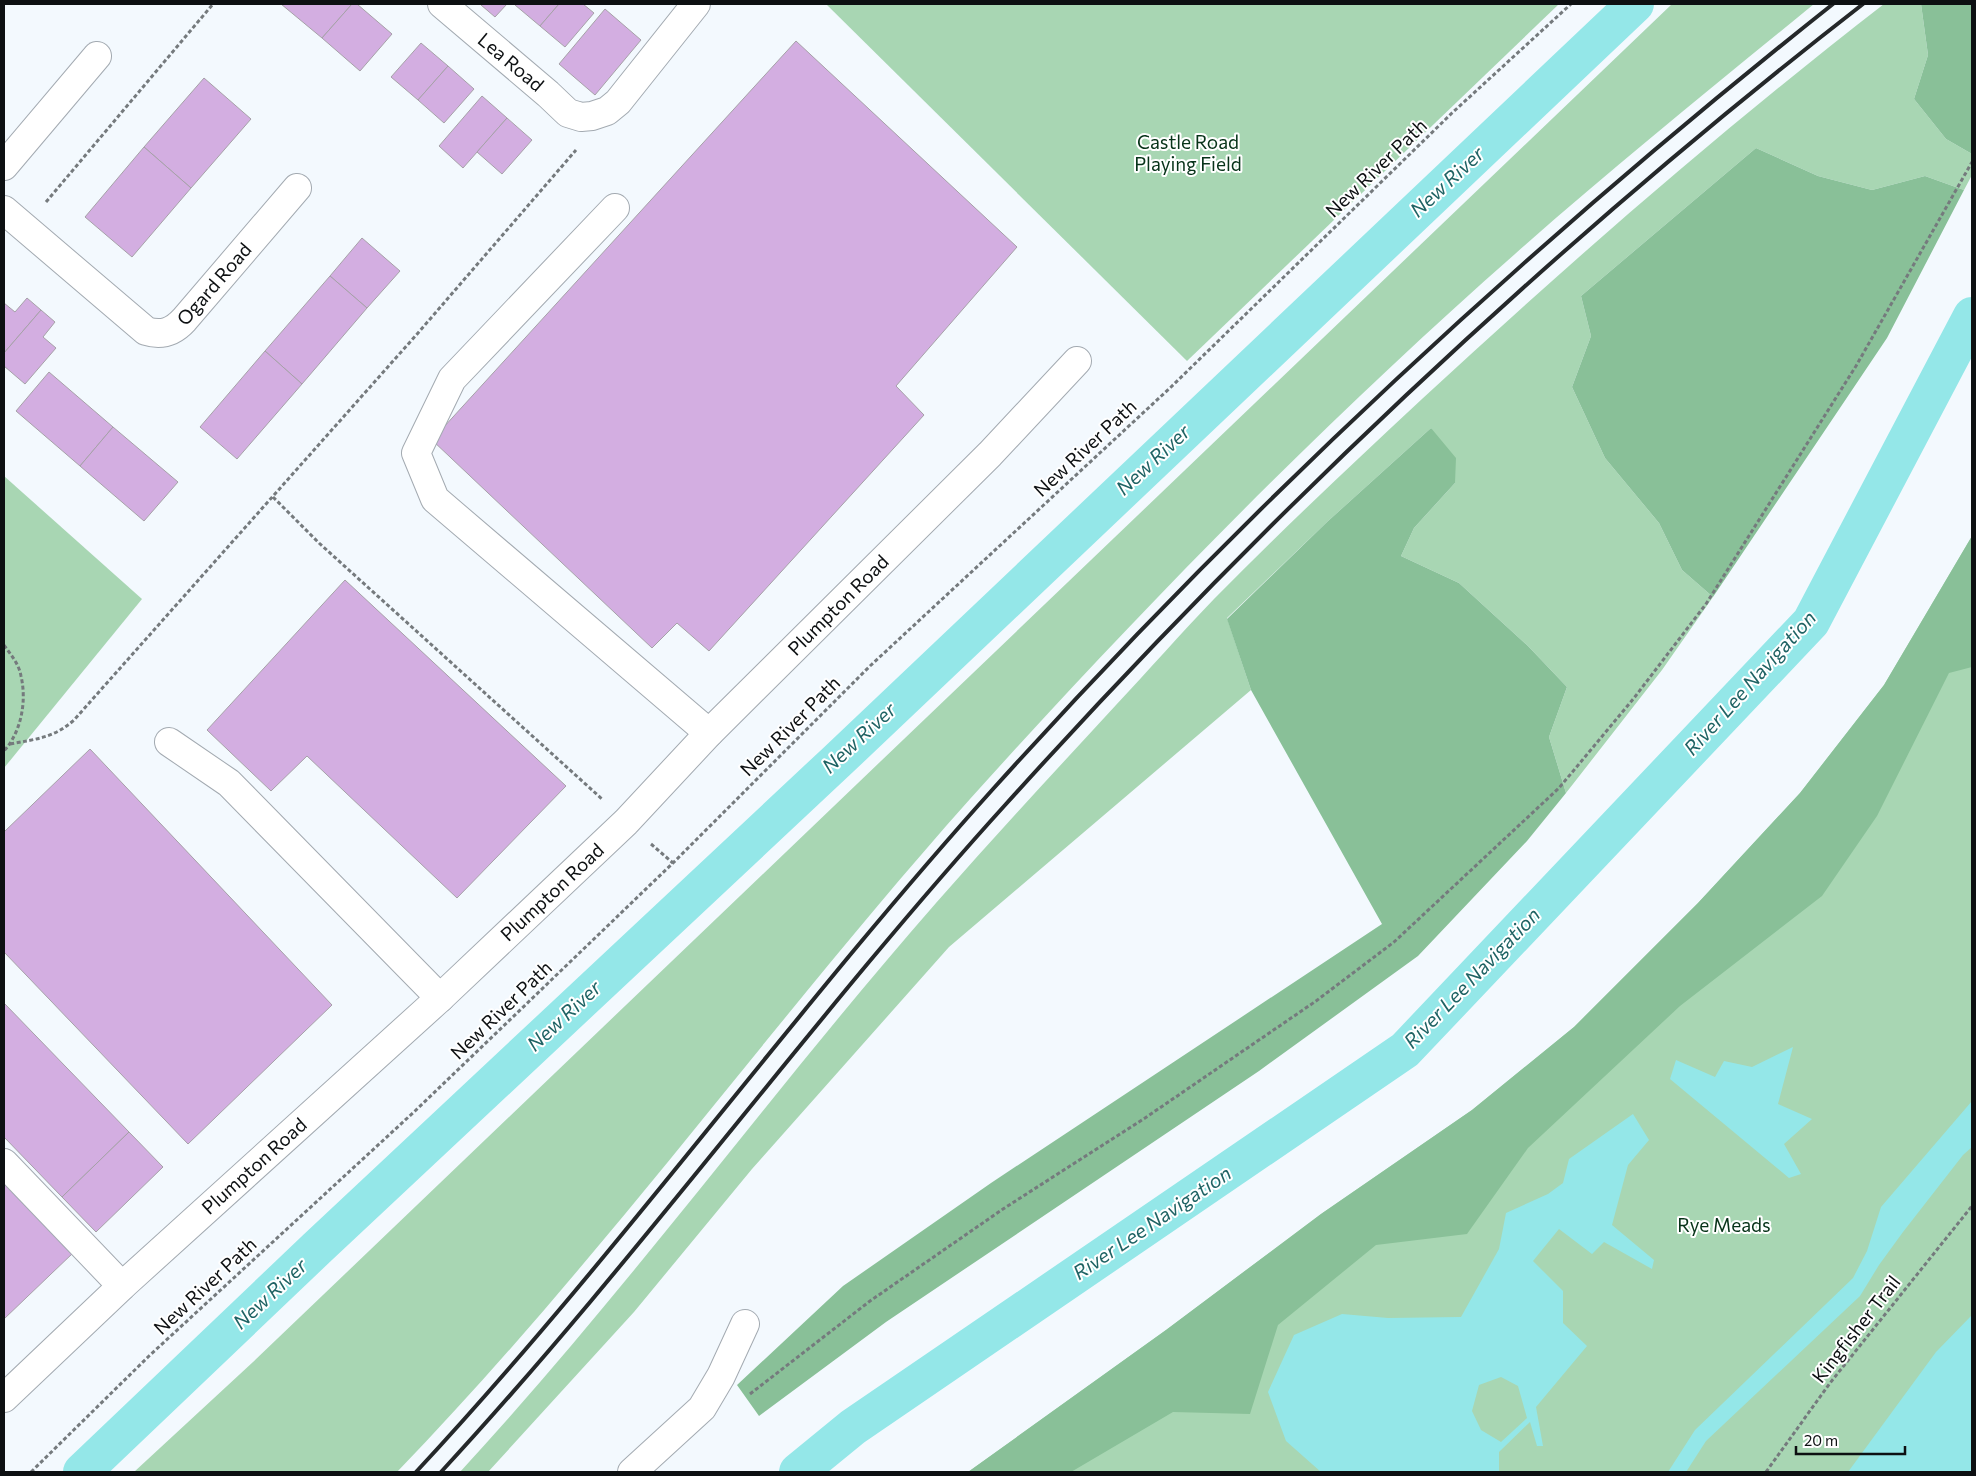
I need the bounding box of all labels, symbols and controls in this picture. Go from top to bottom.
street label: Lea Road [474,27,549,96]
street label: New River Path [1320,114,1431,222]
park label: Castle Road Playing Field [1134,130,1242,175]
water label: New River [1404,140,1489,222]
street label: Ogard Road [172,238,256,330]
street label: New River Path [1029,394,1141,501]
water label: New River [1110,418,1195,500]
street label: Plumpton Road [783,550,893,660]
water label: River Lee Navigation [1678,605,1820,759]
street label: New River Path [735,671,844,780]
water label: New River [816,696,901,778]
street label: Plumpton Road [495,838,608,945]
water label: River Lee Navigation [1398,902,1544,1052]
street label: New River Path [445,956,556,1064]
water label: New River [521,974,606,1056]
street label: Plumpton Road [197,1113,311,1219]
water label: River Lee Navigation [1068,1160,1235,1284]
park label: Rye Meads [1677,1213,1771,1236]
street label: New River Path [149,1232,261,1339]
water label: New River [227,1252,312,1334]
street label: Kingfisher Trail [1807,1271,1905,1387]
scale bar [1796,1424,1905,1456]
text: 20 m [1804,1431,1838,1449]

